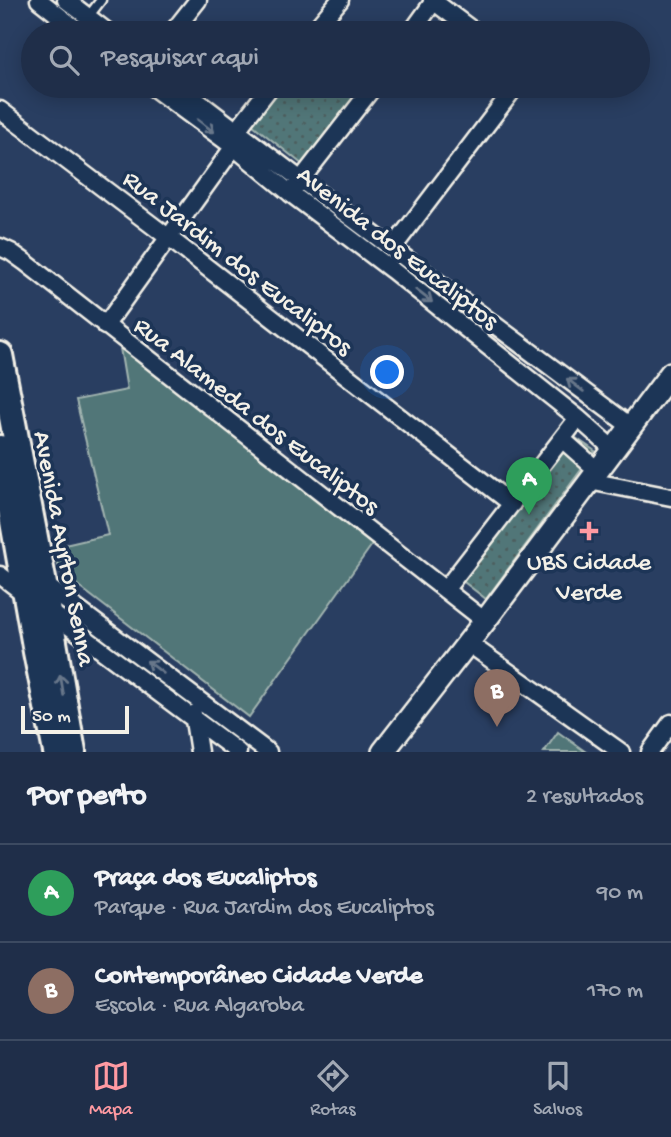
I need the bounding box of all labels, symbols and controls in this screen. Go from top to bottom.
search box [21,21,650,98]
icon: search [45,41,83,79]
text: Pesquisar aqui [101,44,259,75]
one-way arrow [196,119,215,134]
street label: Avenida dos Eucaliptos [289,161,505,339]
street label: Rua Jardim dos Eucaliptos [115,165,359,365]
one-way arrow [415,288,433,304]
street label: Rua Alameda dos Eucaliptos [126,312,386,524]
your location [370,355,404,389]
one-way arrow [566,378,585,393]
street label: Avenida Ayrton Senna [24,429,100,670]
pin: A [506,457,552,515]
marker: UBS Cidade Verde [579,521,599,541]
place label: UBS Cidade Verde [527,549,652,610]
one-way arrow [146,660,164,675]
pin: B [474,669,520,727]
one-way arrow [55,674,68,697]
scale bar [21,703,130,735]
text: 50 m [32,706,71,729]
text: Por perto [28,780,147,815]
text: 2 resultados [526,784,643,811]
text: Praça dos Eucaliptos [95,864,316,895]
text: A [44,880,58,907]
text: 90 m [597,880,643,907]
text: Parque · Rua Jardim dos Eucaliptos [95,895,434,922]
text: Contemporâneo Cidade Verde [95,962,423,993]
text: B [45,978,57,1005]
text: 170 m [587,978,643,1005]
text: Escola · Rua Algaroba [95,993,304,1020]
tab: Mapa [89,1057,133,1122]
tab: Rotas [310,1057,355,1122]
tab: Salvos [533,1057,582,1122]

